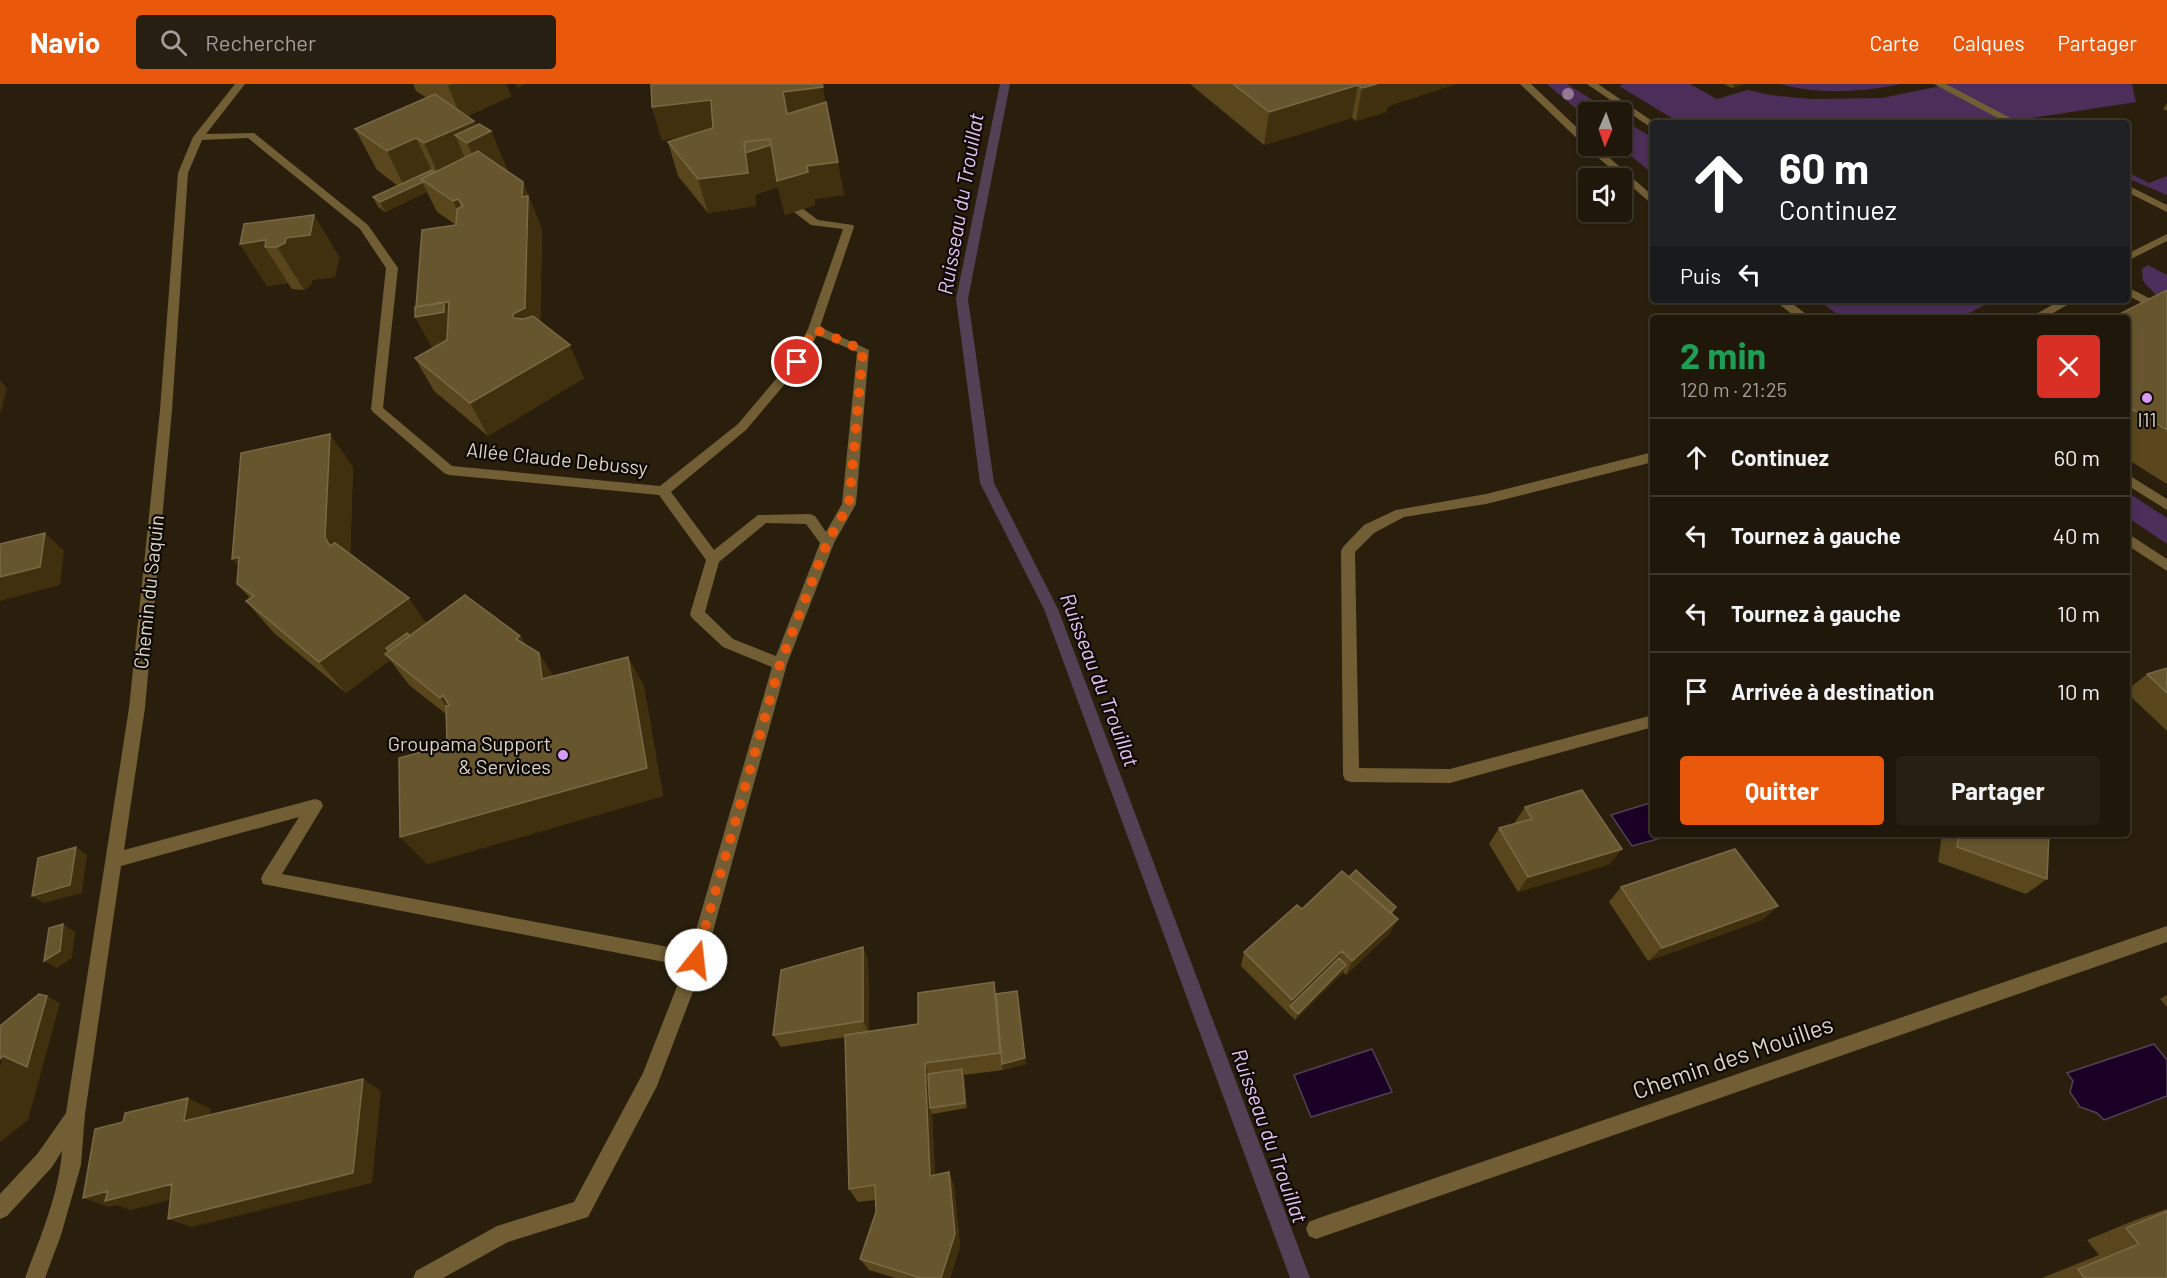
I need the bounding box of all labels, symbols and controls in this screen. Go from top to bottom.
search box [136,15,556,69]
text: Navio [30,25,100,59]
icon: search [157,26,190,59]
text: Rechercher [205,29,316,55]
text: Carte [1870,30,1919,55]
text: Calques [1952,30,2025,55]
text: Partager [2058,30,2137,55]
north arrow [1578,102,1632,156]
map controls [1578,102,1632,222]
water label: Ruisseau du Trouillat [931,110,988,296]
text: 60 m [1779,142,1869,192]
icon: ahead [1680,144,1758,222]
button: sound [1578,168,1632,222]
text: Continuez [1779,193,1897,225]
icon: left [1733,258,1766,291]
text: Puis [1680,262,1721,288]
text: 2 min [1680,333,1766,376]
button: close [2037,335,2100,398]
pin [771,336,822,387]
icon: arrive [780,345,813,378]
text: 120 m · 21:25 [1680,377,1787,401]
marker: I11 [2140,391,2154,405]
place label: I11 [2137,407,2157,431]
street label: Allée Claude Debussy [465,437,649,479]
icon: ahead [1680,441,1713,474]
text: Continuez [1731,444,1829,470]
text: 60 m [2054,444,2100,470]
street label: Chemin du Saquin [128,514,168,670]
icon: left [1680,519,1713,552]
text: Tournez à gauche [1731,522,1901,548]
text: 40 m [2053,522,2100,548]
water label: Ruisseau du Trouillat [1056,589,1145,770]
icon: left [1680,597,1713,630]
text: Tournez à gauche [1731,600,1901,626]
text: 10 m [2057,600,2100,626]
icon: arrive [1680,675,1713,708]
text: Arrivée à destination [1731,678,1934,704]
text: 10 m [2057,678,2100,704]
place label: Groupama Support & Services [388,731,551,778]
marker: Groupama Support & Services [556,748,570,762]
button: Quitter [1680,756,1884,825]
button: Partager [1896,756,2100,825]
position arrow [664,928,728,992]
street label: Chemin des Mouilles [1628,1009,1837,1105]
water label: Ruisseau du Trouillat [1227,1045,1314,1227]

